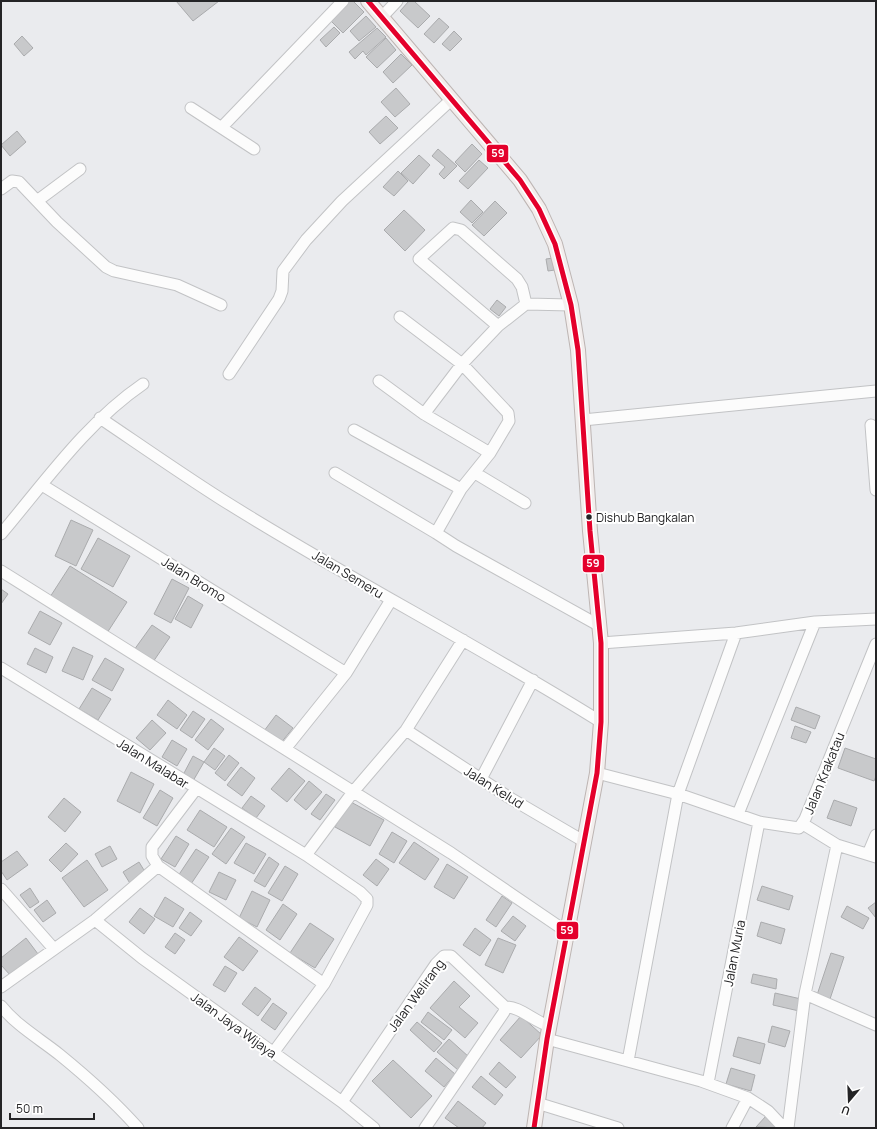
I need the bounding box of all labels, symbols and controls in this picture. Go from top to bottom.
line badge: 59 [486,144,509,163]
text: 59 [491,145,505,160]
place label: Dishub Bangkalan [596,509,694,526]
marker: Dishub Bangkalan [584,512,594,522]
street label: Jalan Semeru [309,546,387,602]
street label: Jalan Bromo [158,552,230,606]
line badge: 59 [582,554,605,573]
text: 59 [586,555,600,570]
street label: Jalan Krakatau [799,729,849,817]
street label: Jalan Malabar [114,734,193,792]
street label: Jalan Kelud [461,762,527,812]
street label: Jalan Muria [719,918,749,988]
line badge: 59 [556,921,579,940]
text: 59 [560,922,574,937]
street label: Jalan Welirang [383,955,449,1035]
street label: Jalan Jaya Wijaya [187,988,281,1062]
north arrow [829,1081,869,1121]
scale bar [10,1095,94,1121]
text: 50 m [16,1100,43,1117]
text: U [839,1103,852,1119]

